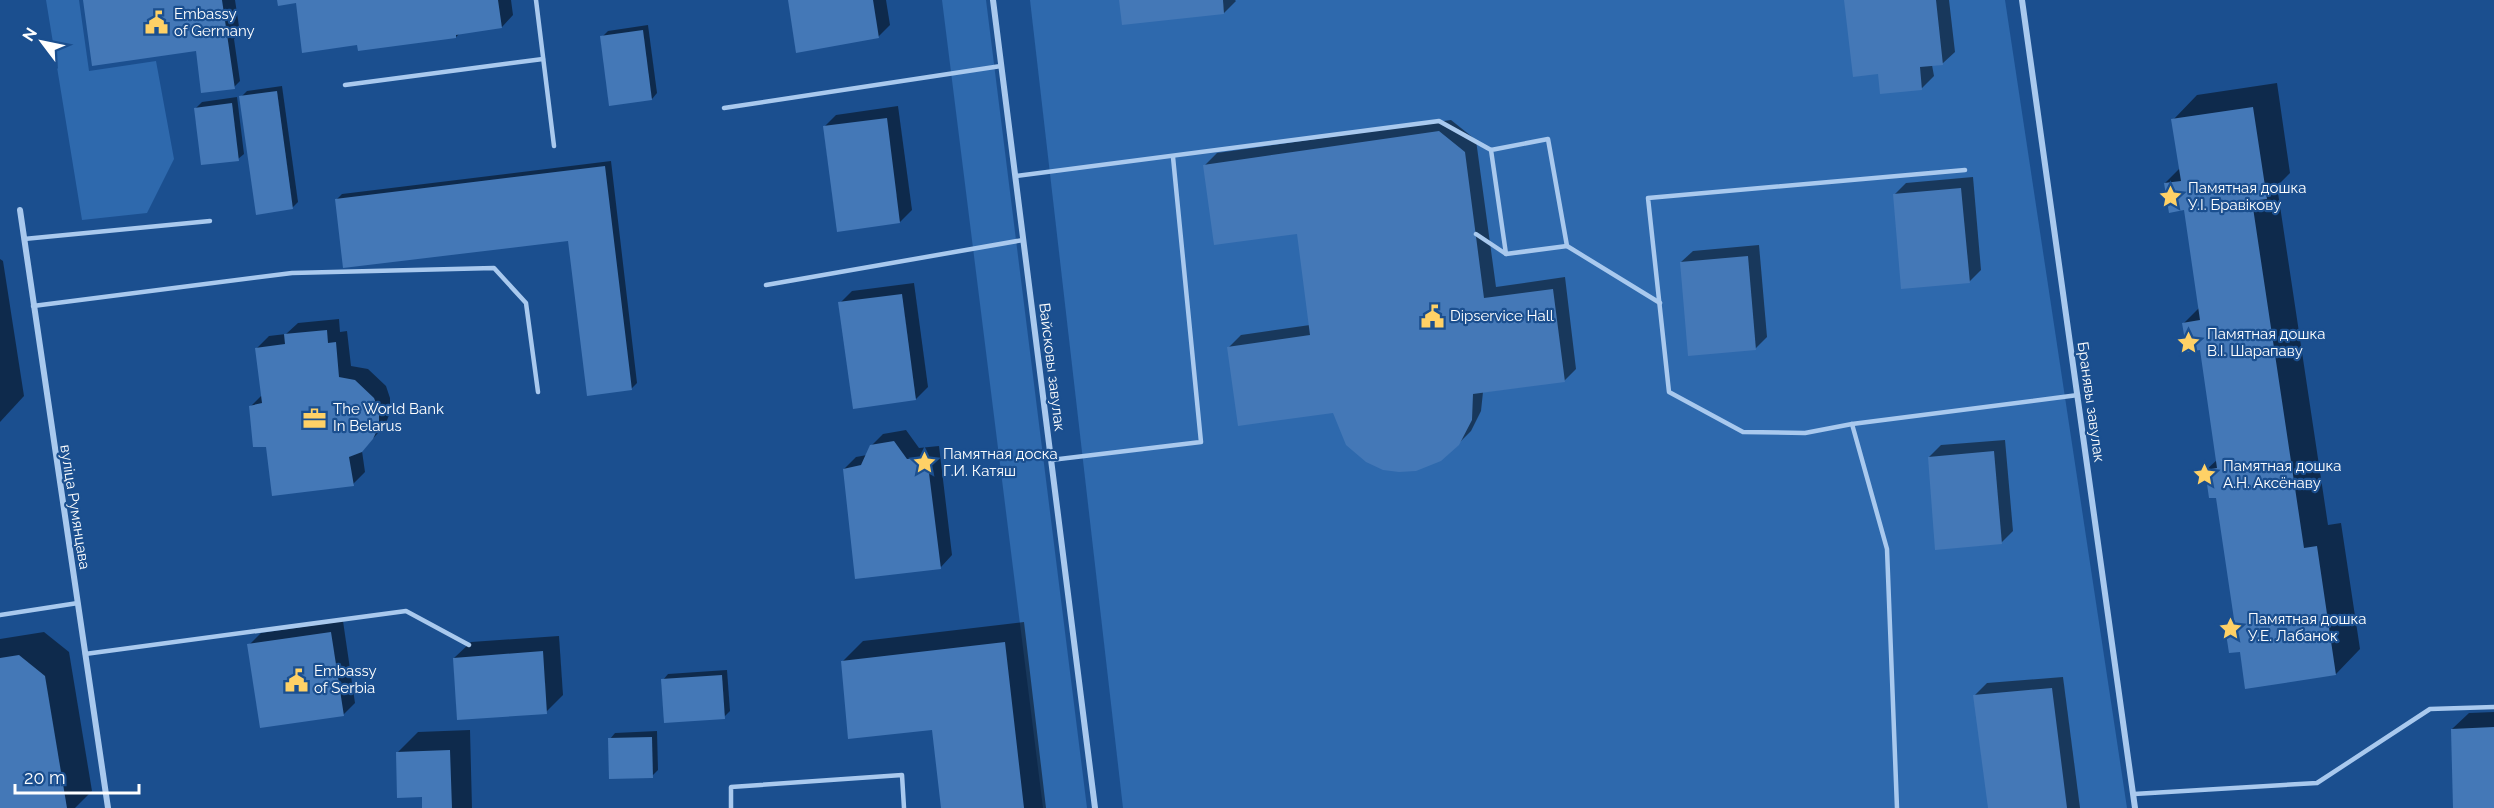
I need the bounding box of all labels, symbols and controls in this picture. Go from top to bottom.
place label: Embassy of Germany [174,5,255,40]
public building icon: Embassy of Germany [143,10,169,36]
north arrow [12,12,72,72]
text: N [18,24,41,45]
place label: Памятная дошка У.І. Бравікову [2188,179,2306,214]
place icon: Памятная дошка У.І. Бравікову [2157,184,2183,210]
street label: Вайсковы завулак [1035,302,1069,433]
public building icon: Dipservice Hall [1419,303,1445,329]
place label: Dipservice Hall [1450,307,1555,325]
place label: Памятная дошка В.І. Шарапаву [2207,325,2325,360]
place icon: Памятная дошка В.І. Шарапаву [2176,330,2202,356]
street label: Бранявы завулак [2074,341,2108,464]
place label: The World Bank In Belarus [333,400,444,435]
office icon: The World Bank In Belarus [302,405,328,431]
street label: вуліца Румянцава [56,443,94,571]
place label: Памятная доска Г.И. Катяш [943,445,1058,480]
place icon: Памятная доска Г.И. Катяш [912,450,938,476]
place label: Памятная дошка А.Н. Аксёнаву [2223,457,2341,492]
place icon: Памятная дошка А.Н. Аксёнаву [2192,462,2218,488]
place label: Памятная дошка У.Е. Лабанок [2248,610,2366,645]
place icon: Памятная дошка У.Е. Лабанок [2217,615,2243,641]
place label: Embassy of Serbia [314,662,377,697]
public building icon: Embassy of Serbia [283,667,309,693]
scale bar [15,757,140,795]
text: 20 m [24,767,66,788]

